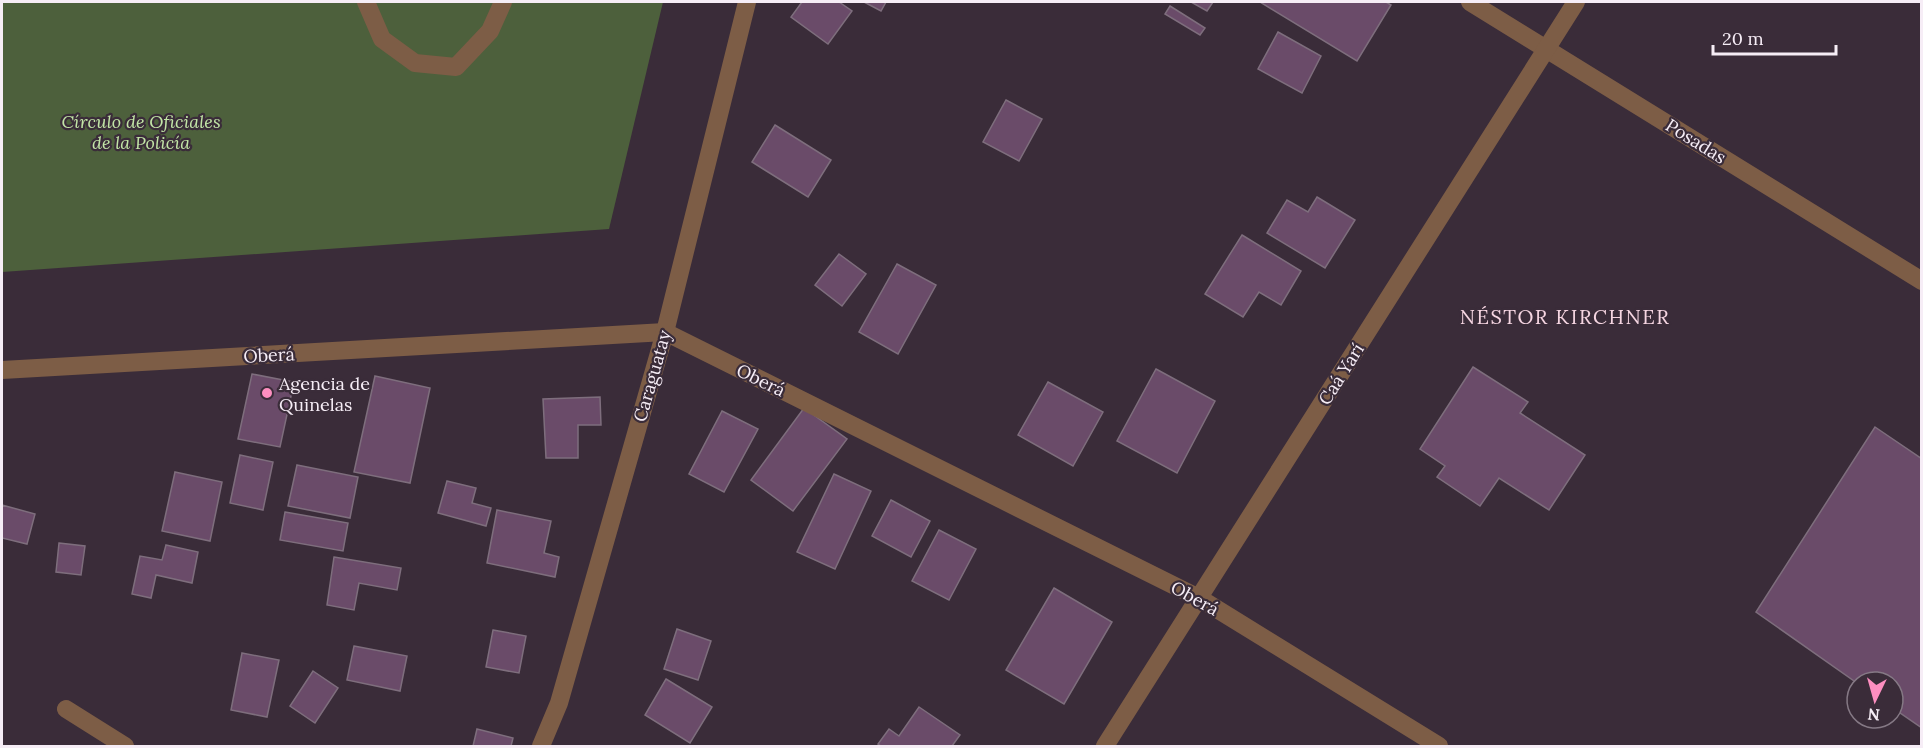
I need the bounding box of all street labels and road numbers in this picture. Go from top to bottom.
street label: Posadas [1661,113,1731,169]
street label: Caraguatay [628,327,676,424]
street label: Caá Yarí [1313,339,1369,409]
street label: Oberá [243,342,295,368]
street label: Oberá [733,358,789,402]
street label: Oberá [1167,575,1223,621]

